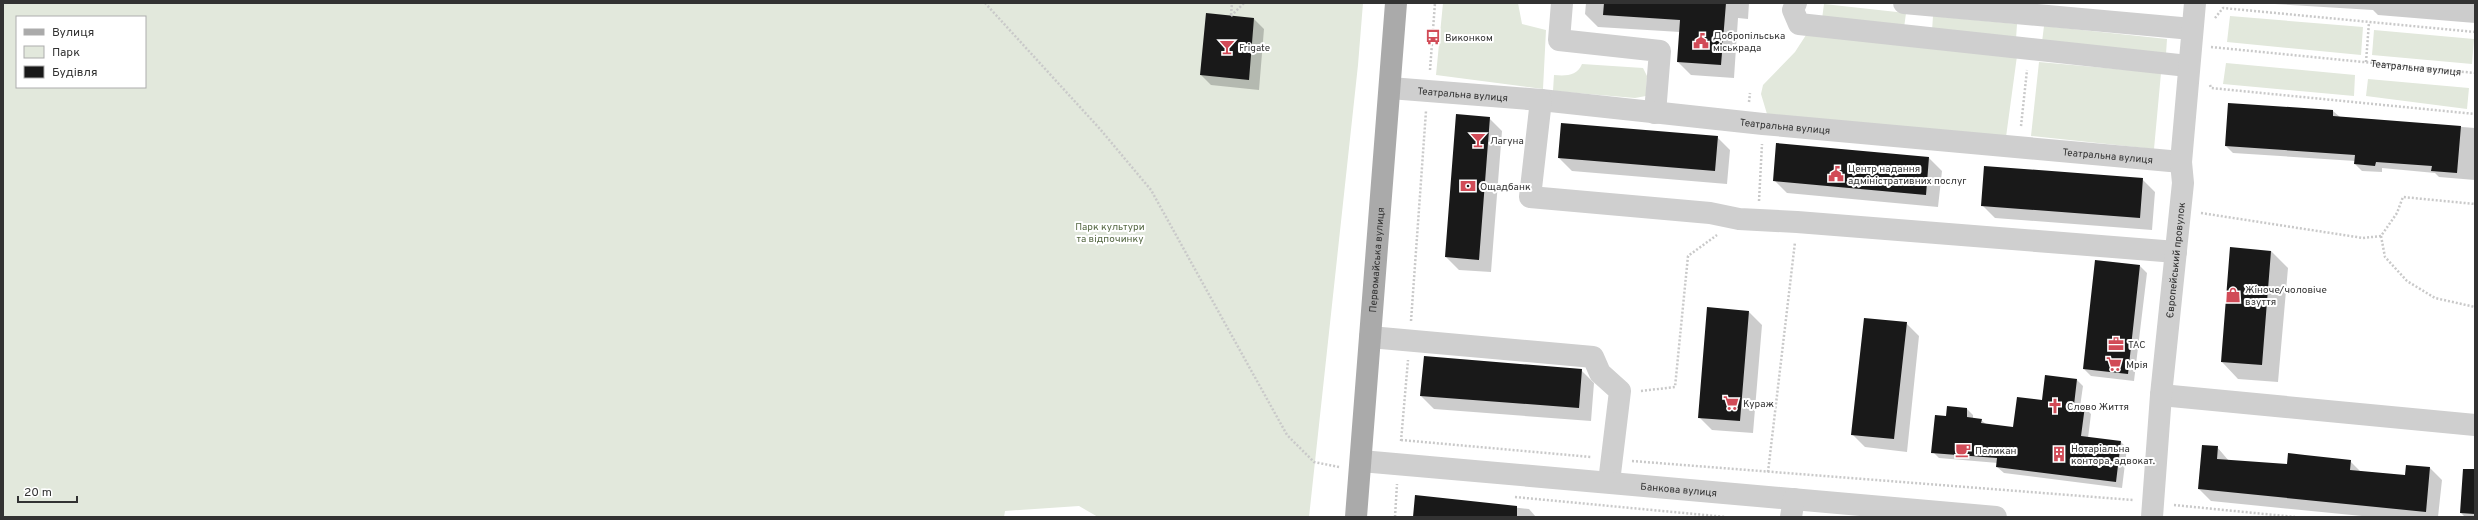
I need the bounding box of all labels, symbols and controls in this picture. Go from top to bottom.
legend [16,16,146,88]
text: Вулиця [52,25,94,41]
bus stop icon: Виконком [1424,28,1442,46]
place label: Добропільська міськрада [1713,30,1785,55]
place label: Виконком [1445,32,1493,45]
public building icon: Добропільська міськрада [1692,32,1710,50]
bar icon: Frigate [1218,38,1236,56]
place label: Frigate [1239,42,1270,55]
text: Парк [52,45,80,61]
street label: Театральна вулиця [2370,58,2462,80]
text: Будівля [52,65,98,81]
street label: Театральна вулиця [1417,85,1508,105]
street label: Театральна вулиця [1739,117,1831,138]
bar icon: Лагуна [1469,131,1487,149]
place label: Лагуна [1490,135,1524,148]
street label: Театральна вулиця [2062,146,2154,167]
place label: Центр надання адміністративних послуг [1848,163,1966,188]
public building icon: Центр надання адміністративних послуг [1827,165,1845,183]
bank icon: Ощадбанк [1459,177,1477,195]
place label: Ощадбанк [1480,181,1531,194]
street label: Європейський провулок [2164,201,2189,319]
street label: Первомайська вулиця [1367,207,1388,313]
park label: Парк культури та відпочинку [1075,221,1145,246]
place label: Жіноче/чоловіче взуття [2245,284,2327,309]
shop icon: Жіноче/чоловіче взуття [2224,286,2242,304]
office icon: ТАС [2107,335,2125,353]
place label: ТАС [2128,339,2146,352]
supermarket icon: Мрія [2105,355,2123,373]
place label: Мрія [2126,359,2148,372]
supermarket icon: Кураж [1722,394,1740,412]
church icon: Слово Життя [2046,397,2064,415]
place label: Кураж [1743,398,1775,411]
place label: Слово Життя [2067,401,2129,414]
cafe icon: Пеликан [1954,441,1972,459]
place label: Нотаріальна контора, адвокат. [2071,443,2155,468]
place label: Пеликан [1975,445,2016,458]
building icon: Нотаріальна контора, адвокат. [2050,445,2068,463]
scale bar [18,478,77,504]
street label: Банкова вулиця [1640,481,1718,500]
text: 20 m [24,485,52,501]

